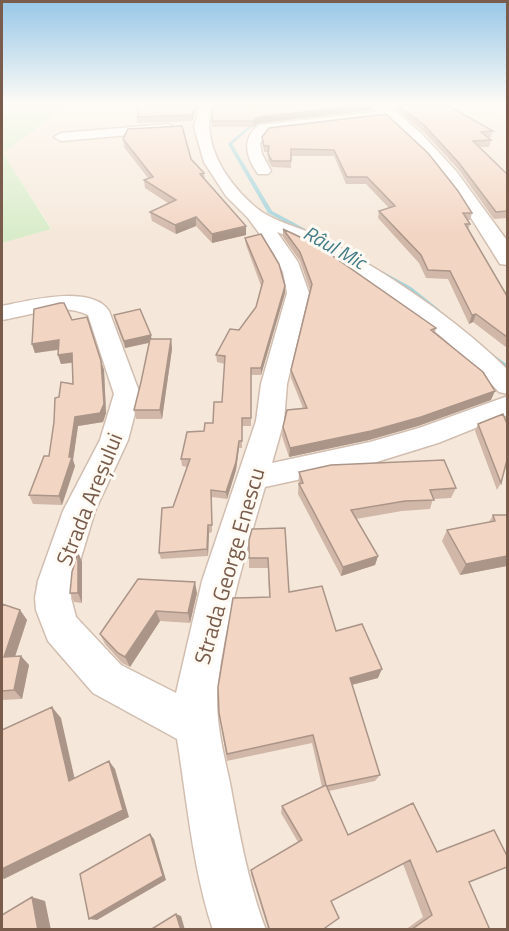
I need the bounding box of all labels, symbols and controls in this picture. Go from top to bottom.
water label: Râul Mic [298,217,374,278]
street label: Strada Areșului [47,427,131,571]
street label: Strada George Enescu [185,464,273,668]

